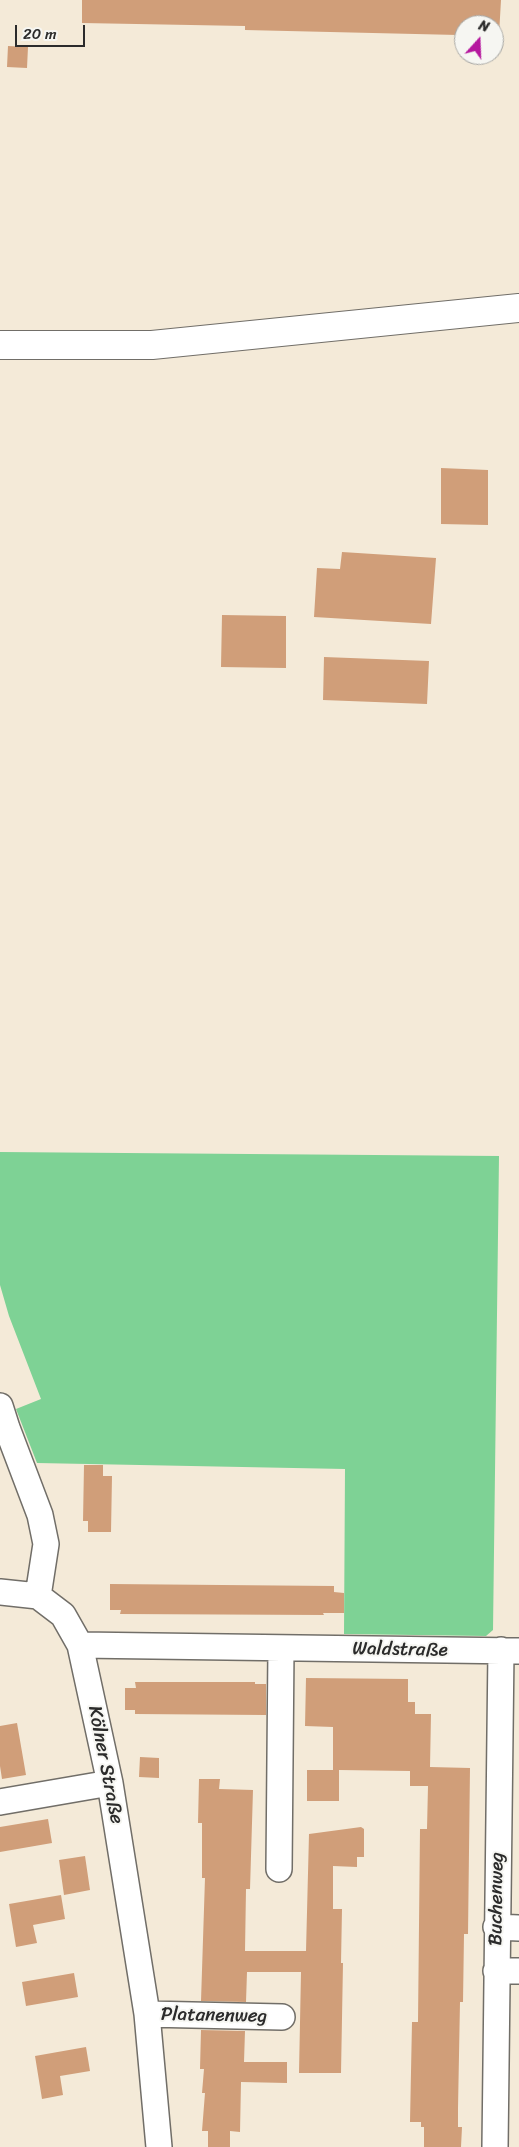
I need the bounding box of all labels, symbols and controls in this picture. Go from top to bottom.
text: N [475,13,493,40]
scale bar [18,15,88,47]
north arrow [454,15,504,65]
text: 20 m [23,21,57,47]
street label: Waldstraße [352,1638,448,1662]
street label: Kölner Straße [82,1704,128,1826]
street label: Buchenweg [485,1852,509,1946]
street label: Platanenweg [161,2004,267,2028]

